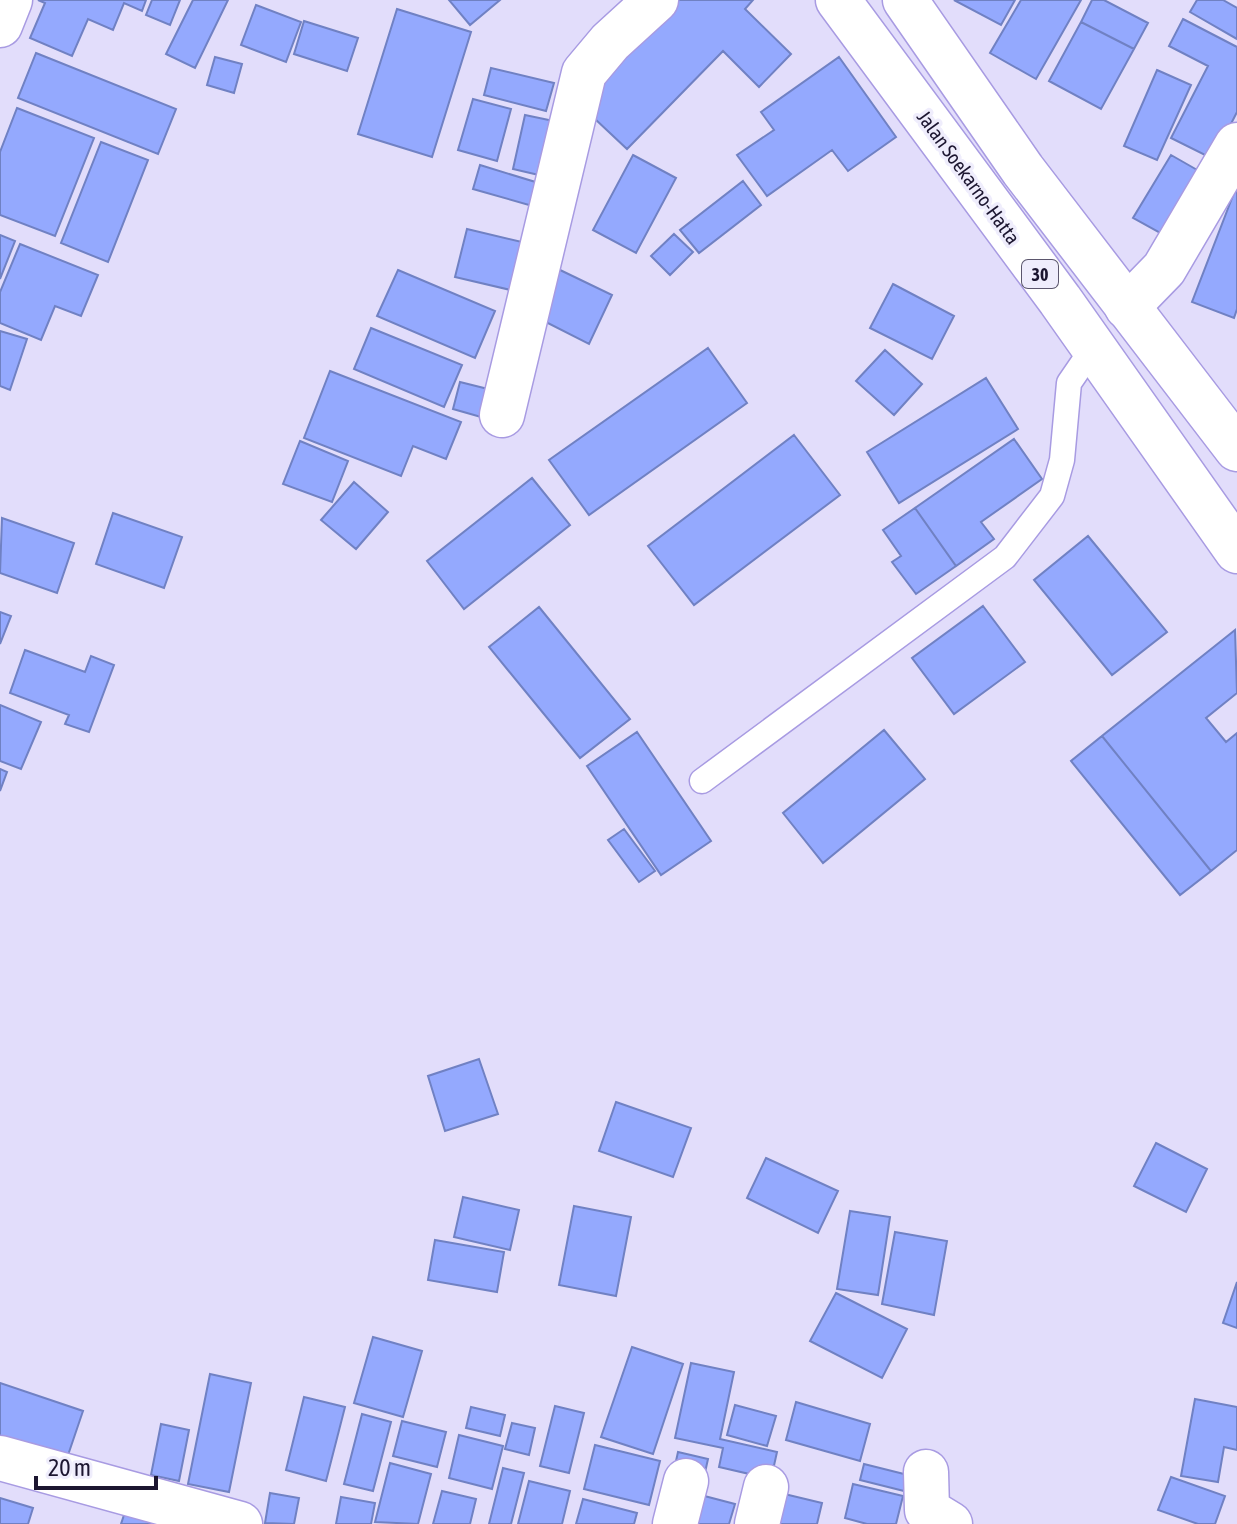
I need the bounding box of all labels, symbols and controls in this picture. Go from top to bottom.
street label: Jalan Soekarno-Hatta [913,106,1025,248]
road number: 30 [1022,260,1058,288]
scale bar [36,1440,156,1490]
text: 20 m [48,1454,91,1481]

